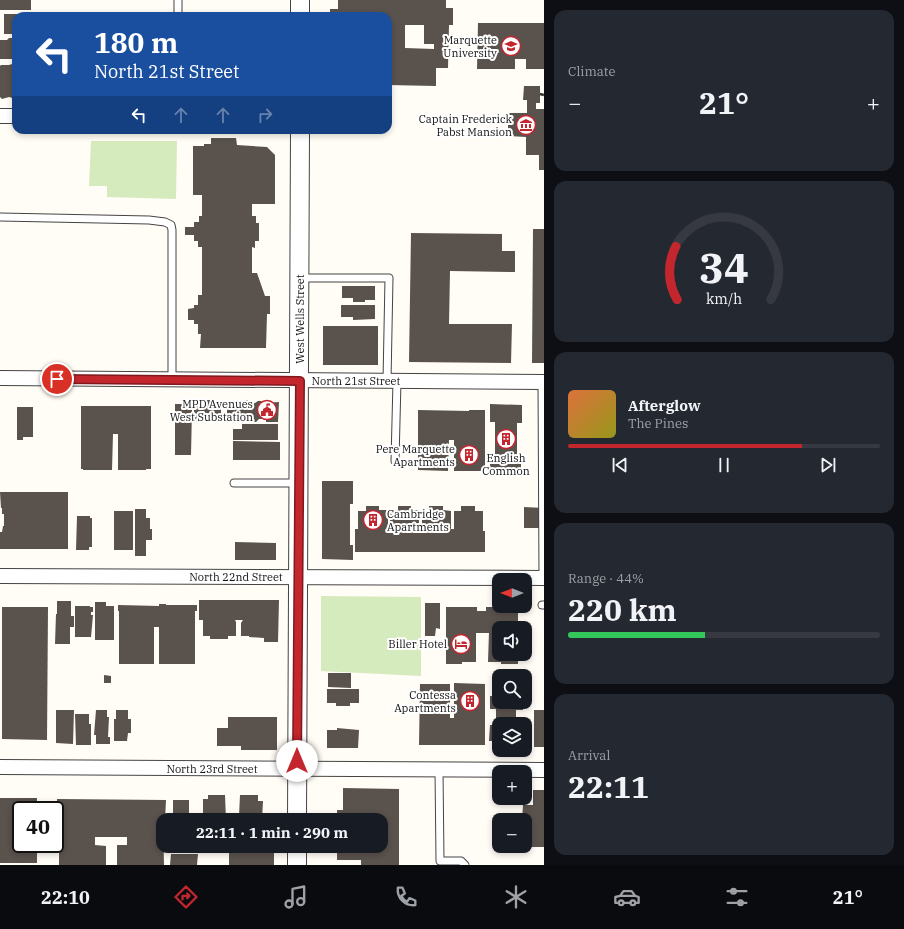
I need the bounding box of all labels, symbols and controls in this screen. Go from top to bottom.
text: 180 m [94,24,178,61]
icon: left [28,28,80,80]
place label: Marquette University [443,33,497,60]
school or university icon: Marquette University [500,35,522,57]
text: North 21st Street [94,60,239,83]
text: Climate [568,63,615,80]
text: 21° [699,83,749,122]
text: − [568,88,581,117]
text: + [867,88,880,117]
icon: left [128,104,150,126]
icon: ahead [170,104,192,126]
icon: ahead [212,104,234,126]
icon: right [254,104,276,126]
place label: Captain Frederick Pabst Mansion [419,112,513,139]
museum icon: Captain Frederick Pabst Mansion [515,114,537,136]
text: 34 [699,239,749,293]
street label: West Wells Street [293,274,307,364]
text: km/h [706,288,742,307]
pin [40,362,74,396]
icon: arrive [46,368,68,390]
street label: North 21st Street [312,374,401,388]
text: Afterglow [628,396,701,415]
place label: MPD Avenues West Substation [170,397,253,424]
public building icon: MPD Avenues West Substation [256,399,278,421]
text: The Pines [628,415,688,432]
building icon: English Common [495,428,517,450]
place label: Pere Marquette Apartments [376,442,455,469]
building icon: Pere Marquette Apartments [458,444,480,466]
place label: English Common [482,451,530,478]
icon: previous [609,454,631,476]
icon: pause [713,454,735,476]
icon: next [817,454,839,476]
place label: Cambridge Apartments [387,507,449,534]
building icon: Cambridge Apartments [362,509,384,531]
street label: North 22nd Street [189,570,283,584]
text: Range · 44% [568,570,644,587]
north arrow [492,573,532,613]
map controls [492,573,532,853]
text: 220 km [568,590,677,629]
button: sound [492,621,532,661]
hotel icon: Biller Hotel [450,633,472,655]
place label: Biller Hotel [388,637,447,651]
button: search [492,669,532,709]
place label: Contessa Apartments [394,688,456,715]
building icon: Contessa Apartments [459,690,481,712]
button: layers [492,717,532,757]
position arrow [276,740,318,782]
text: Arrival [568,747,610,764]
street label: North 23rd Street [166,762,258,776]
button: + [492,765,532,805]
text: 22:11 [568,767,649,806]
speed limit sign: 40 [12,801,64,853]
button: − [492,813,532,853]
text: 22:11 · 1 min · 290 m [196,823,348,842]
icon: directions [172,883,200,911]
icon: music [282,883,310,911]
icon: phone [392,883,420,911]
icon: climate [502,883,530,911]
icon: car [613,883,641,911]
icon: filters [723,883,751,911]
text: 22:10 [41,886,90,909]
text: 21° [833,886,863,909]

